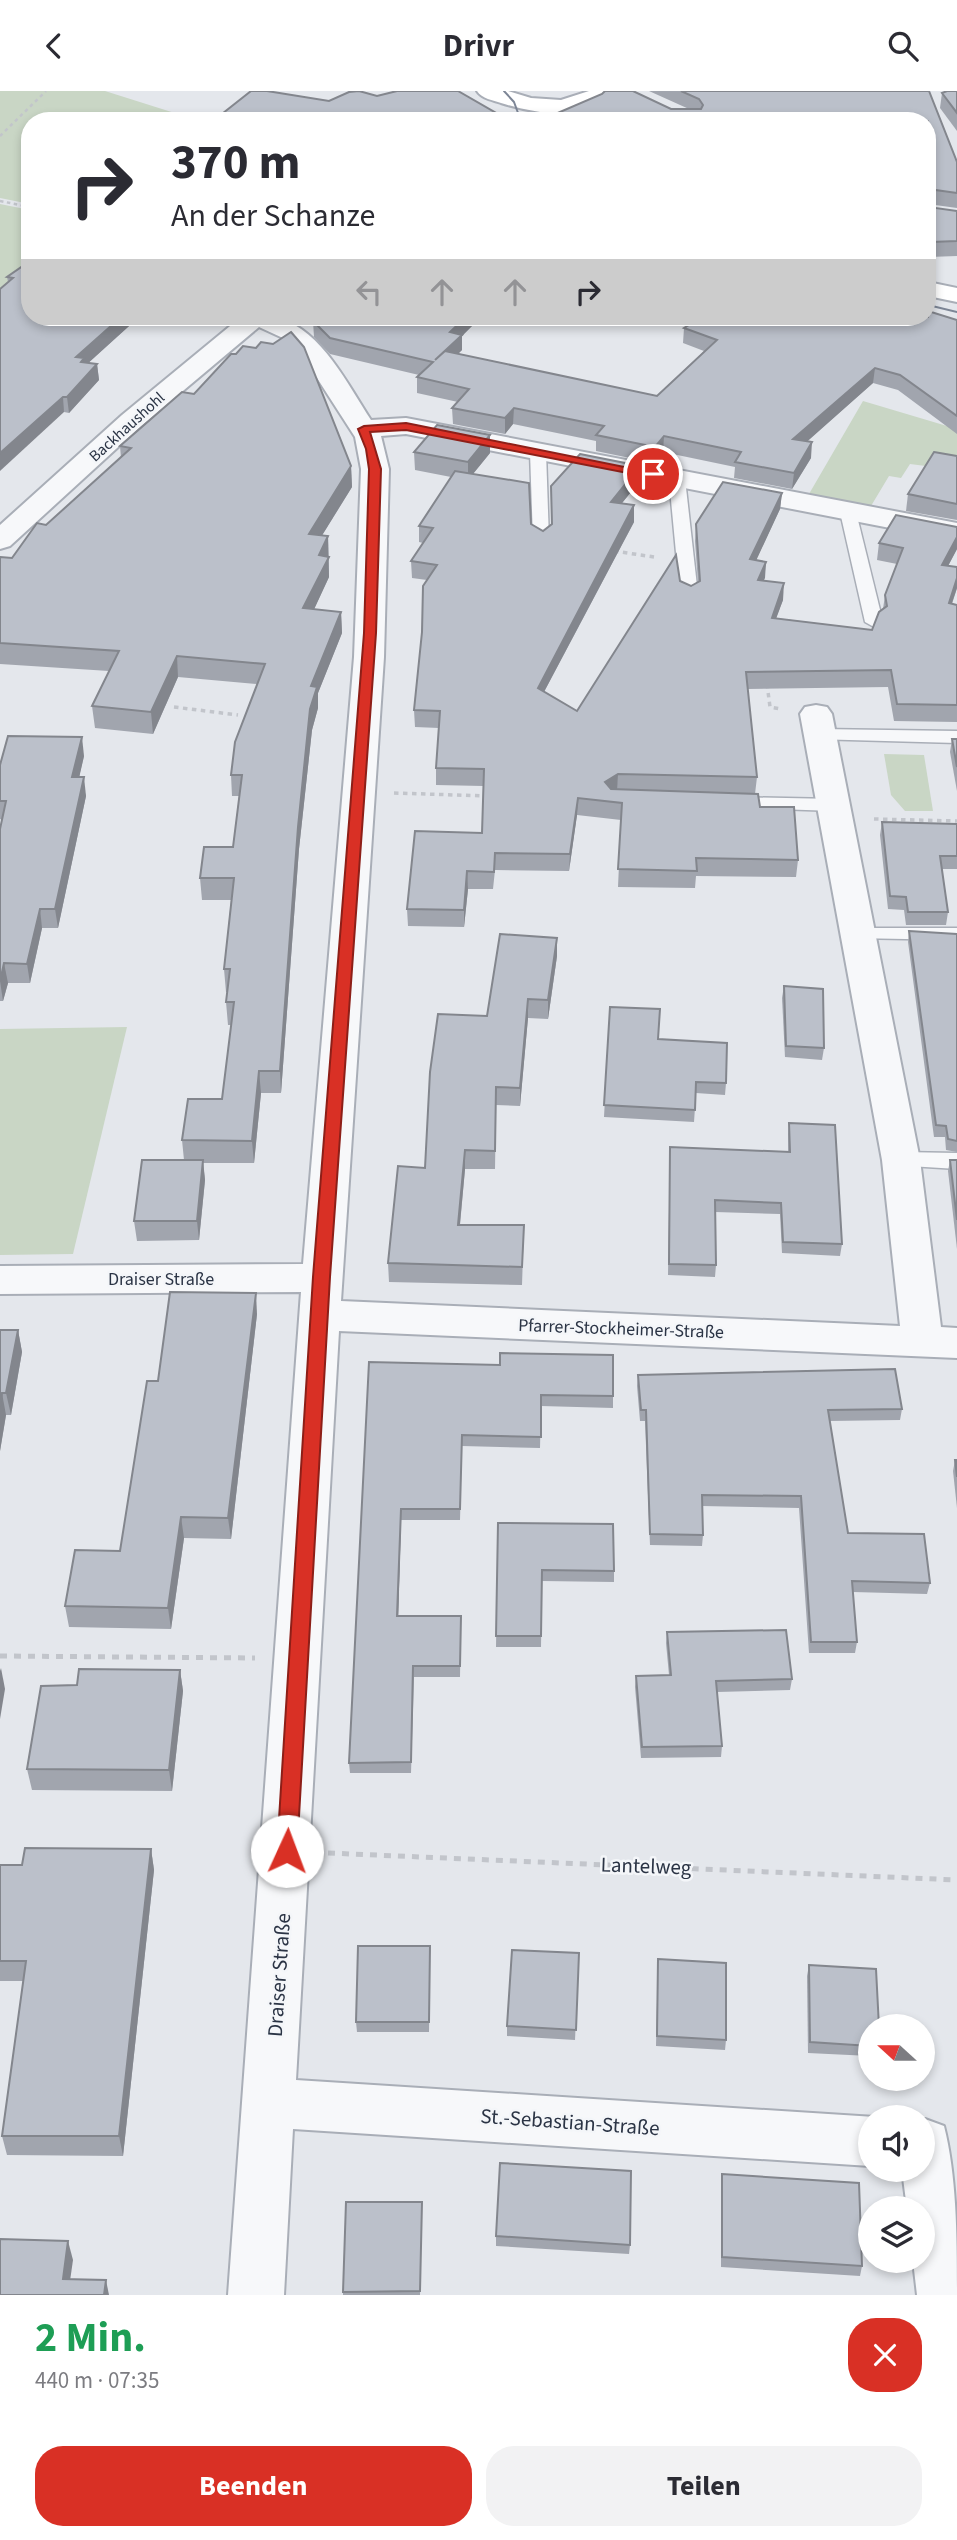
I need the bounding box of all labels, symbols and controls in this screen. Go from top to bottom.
text: Drivr [443,23,514,69]
icon: back [35,27,73,65]
icon: search [884,27,922,65]
text: 370 m [171,128,300,198]
icon: right [56,140,147,231]
text: An der Schanze [171,193,375,239]
icon: left [350,273,388,311]
icon: ahead [423,273,461,311]
icon: ahead [496,273,534,311]
icon: right [569,273,607,311]
street label: Backhaushohl [84,387,170,467]
pin [623,444,683,504]
icon: arrive [634,455,672,493]
street label: Draiser Straße [108,1267,214,1292]
street label: Pfarrer-Stockheimer-Straße [518,1313,724,1345]
position arrow [250,1814,324,1888]
street label: Lantelweg [600,1849,692,1883]
street label: Draiser Straße [260,1912,298,2038]
north arrow [858,2014,934,2091]
map controls [858,2014,935,2273]
street label: St.-Sebastian-Straße [479,2101,661,2143]
button: sound [858,2105,935,2182]
button: layers [858,2196,935,2273]
text: 2 Min. [35,2308,146,2368]
button: close [848,2318,922,2392]
text: 440 m · 07:35 [35,2364,159,2397]
button: Beenden [35,2446,472,2526]
button: Teilen [486,2446,922,2526]

